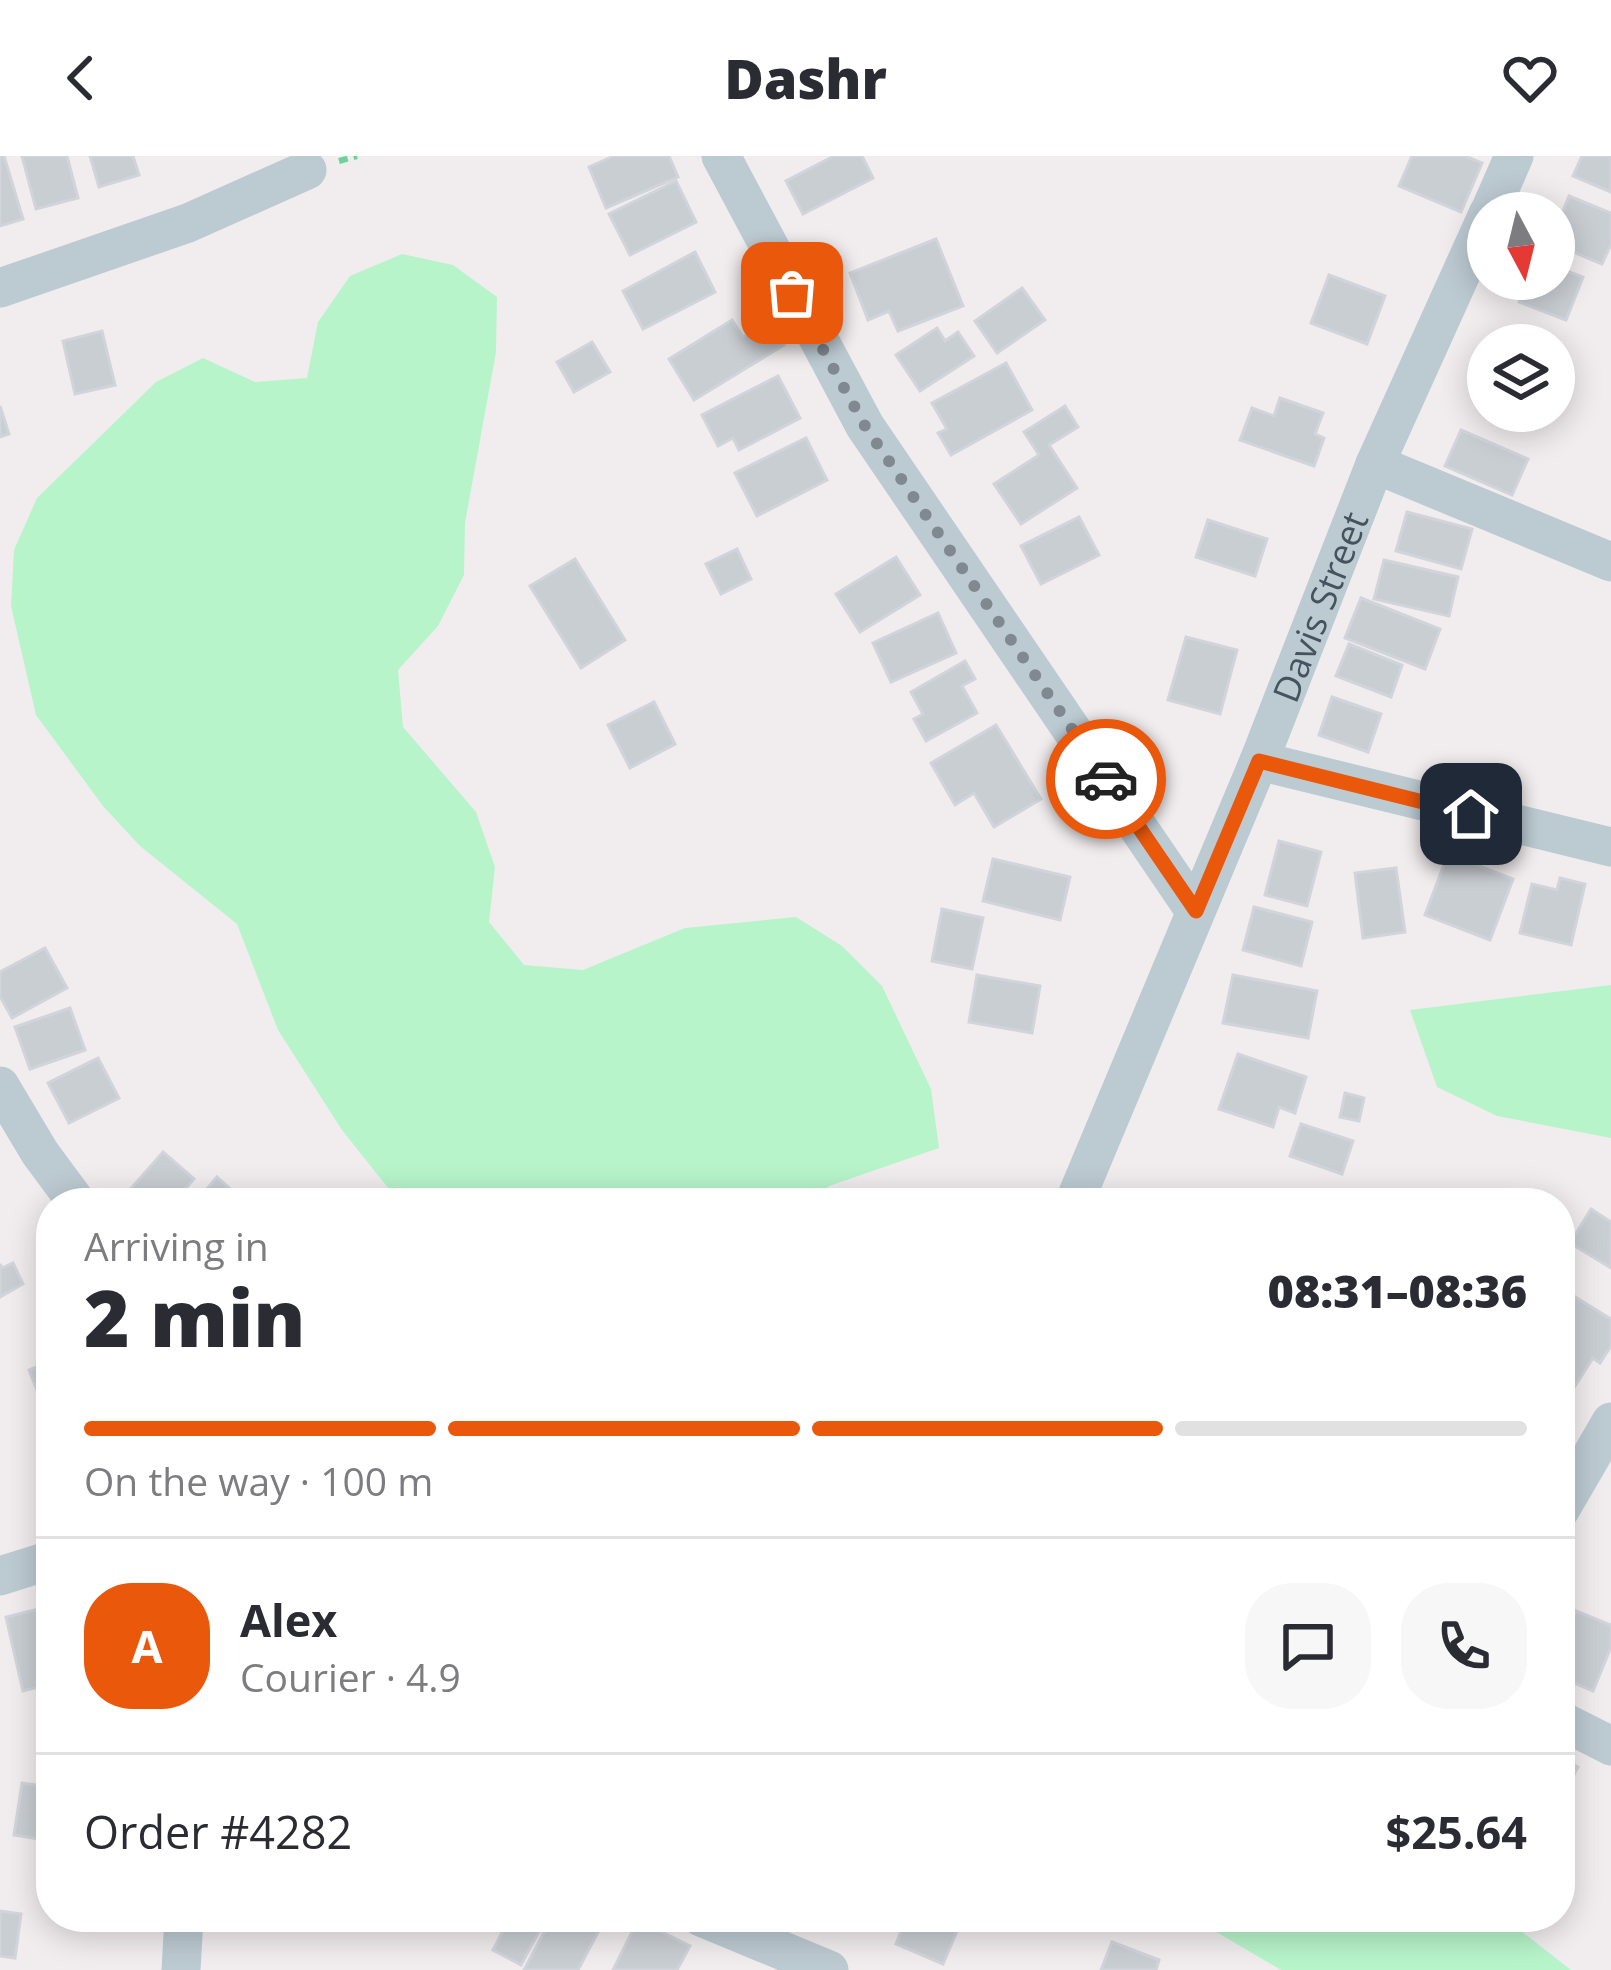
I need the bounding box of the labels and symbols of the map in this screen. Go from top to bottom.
north arrow [1467,192,1575,300]
pin [741,242,843,344]
street label: Davis Street [1260,504,1379,709]
courier [1046,719,1166,839]
pin [1420,763,1522,865]

